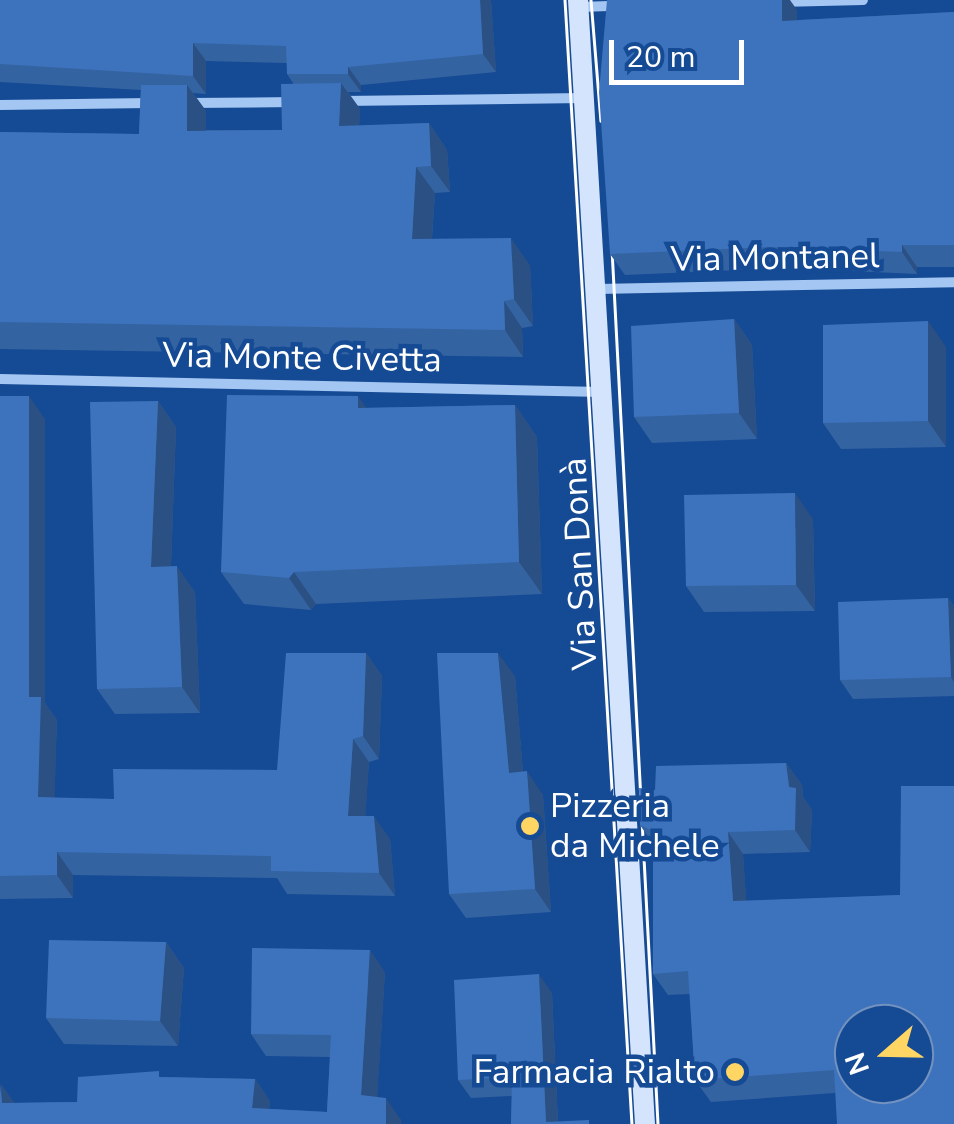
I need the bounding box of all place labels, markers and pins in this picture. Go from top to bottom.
place label: Pizzeria da Michele [550,785,720,867]
marker: Pizzeria da Michele [519,815,541,837]
place label: Farmacia Rialto [473,1051,715,1093]
marker: Farmacia Rialto [724,1061,746,1083]

